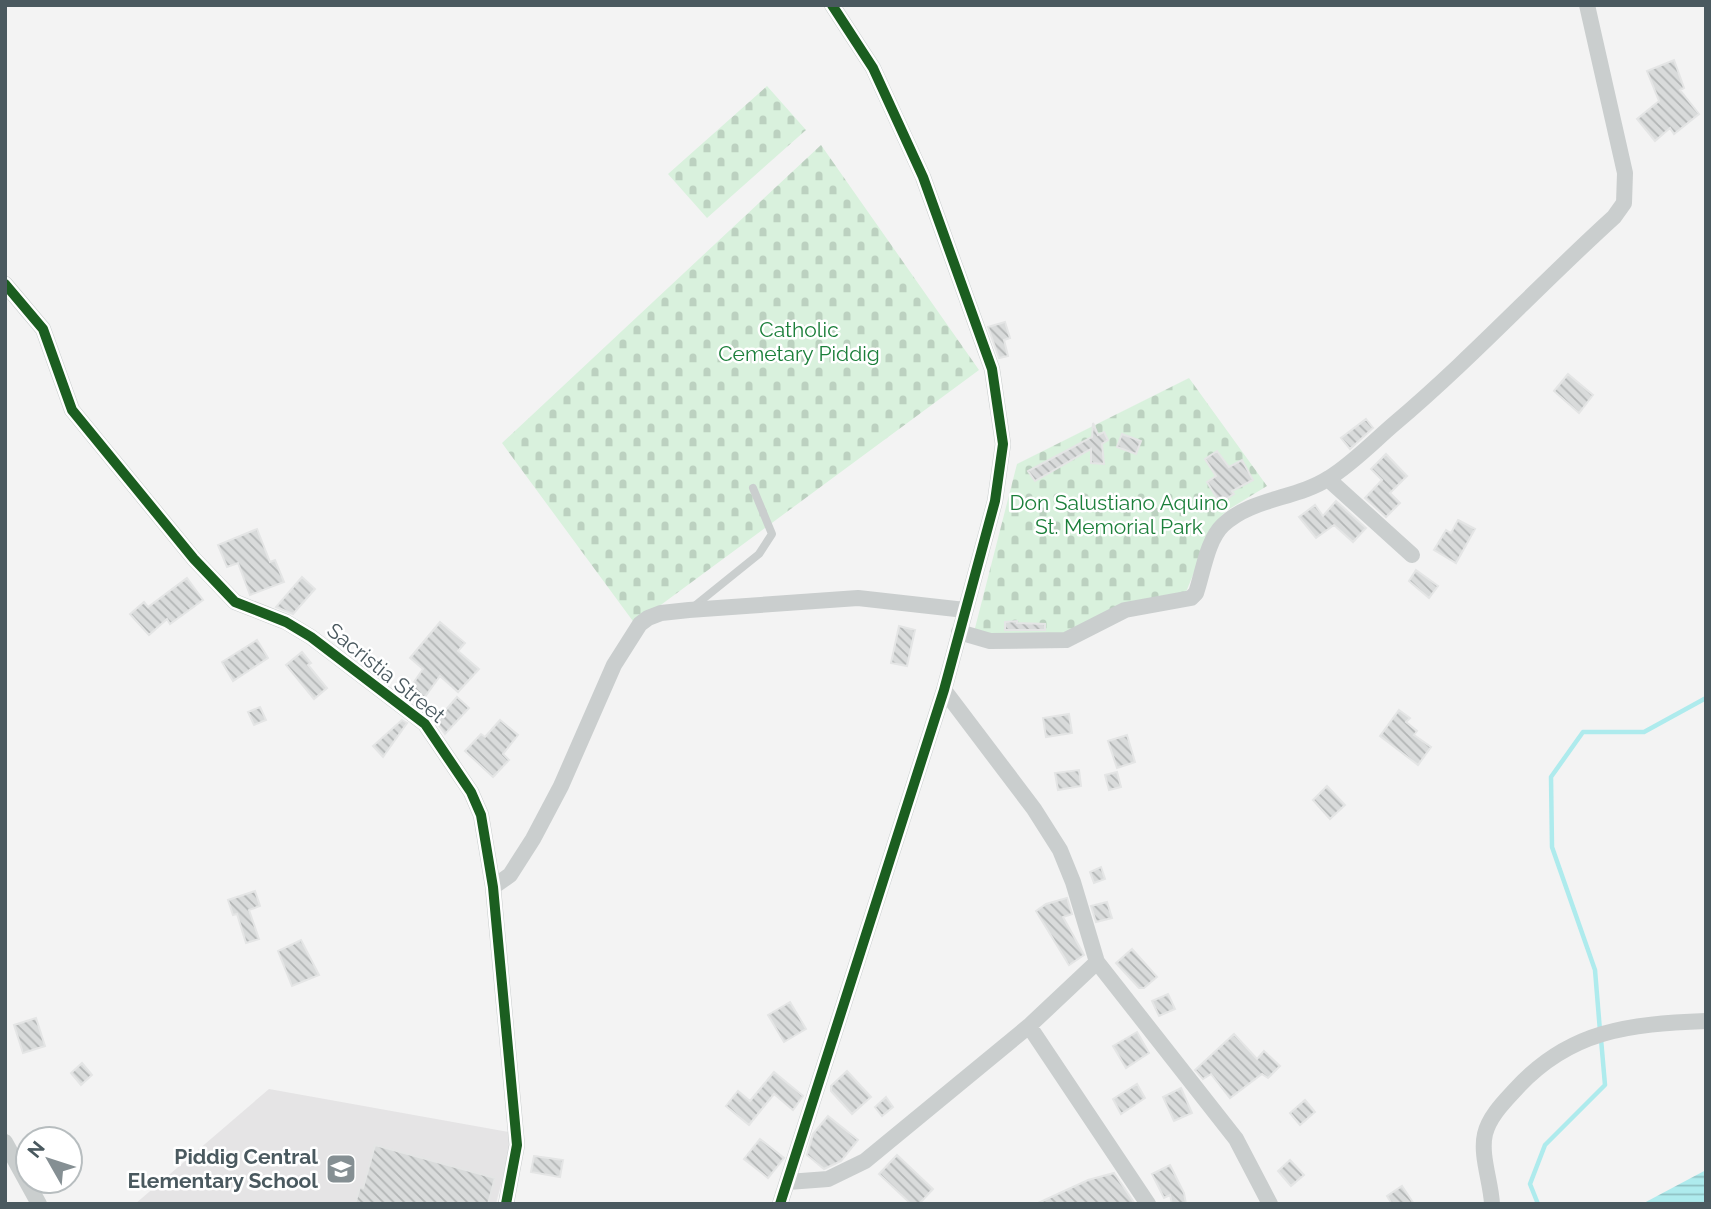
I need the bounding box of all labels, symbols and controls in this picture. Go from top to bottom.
park label: Catholic Cemetary Piddig [718,317,880,366]
park label: Don Salustiano Aquino St. Memorial Park [1010,490,1228,539]
street label: Sacristia Street [322,617,450,728]
north arrow [14,1125,84,1195]
text: N [23,1137,49,1162]
place label: Piddig Central Elementary School [128,1144,318,1193]
school or university icon: Piddig Central Elementary School [324,1152,358,1186]

